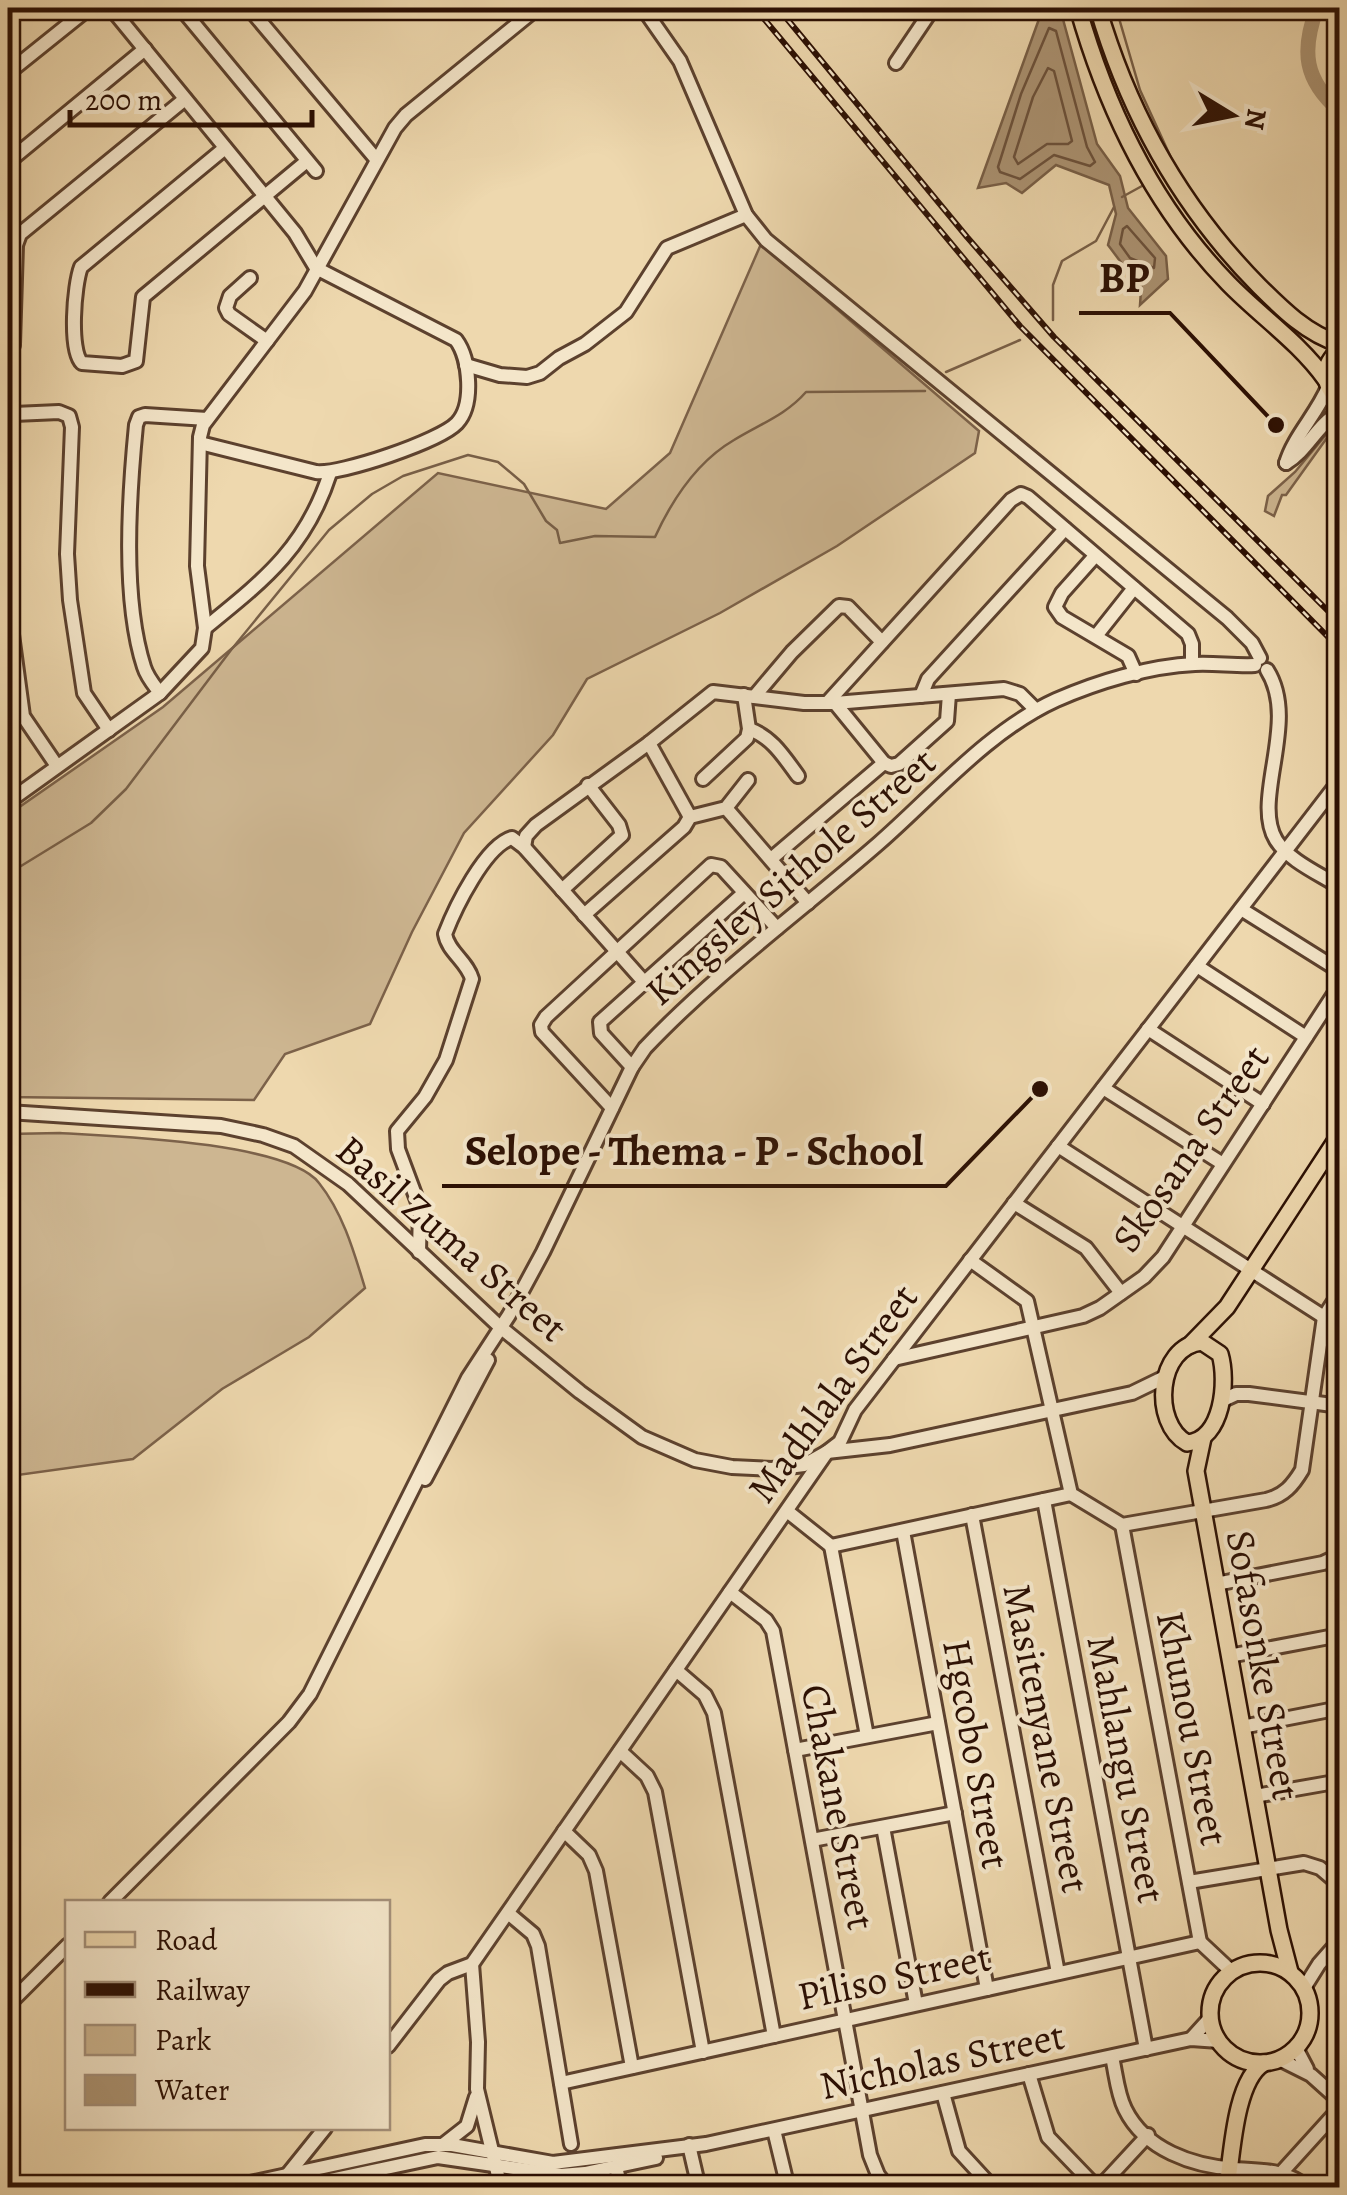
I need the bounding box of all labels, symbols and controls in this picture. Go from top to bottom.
scale bar [70,65,312,127]
north arrow [1182,65,1282,165]
text: 200 m [85,80,162,120]
text: N [1235,106,1276,133]
callout: BP [1079,241,1170,313]
text: BP [1099,249,1149,306]
street label: Kingsley Sithole Street [633,735,947,1018]
street label: Skosana Street [1099,1034,1282,1263]
callout: Selope - Thema - P - School [442,1114,946,1186]
text: Selope - Thema - P - School [465,1122,923,1179]
street label: Basil Zuma Street [324,1123,579,1354]
street label: Madhlala Street [734,1273,930,1514]
street label: Sofasonke Street [1213,1526,1314,1804]
street label: Masitenyane Street [990,1579,1103,1897]
street label: Khunou Street [1143,1606,1242,1850]
street label: Mahlangu Street [1074,1630,1179,1908]
street label: Hgcobo Street [929,1635,1024,1873]
street label: Chakane Street [788,1680,889,1935]
legend [65,1900,390,2130]
text: Road [155,1920,218,1960]
street label: Piliso Street [792,1929,996,2024]
text: Railway [155,1970,251,2010]
street label: Nicholas Street [815,2008,1069,2113]
text: Park [155,2020,211,2060]
text: Water [154,2070,229,2110]

